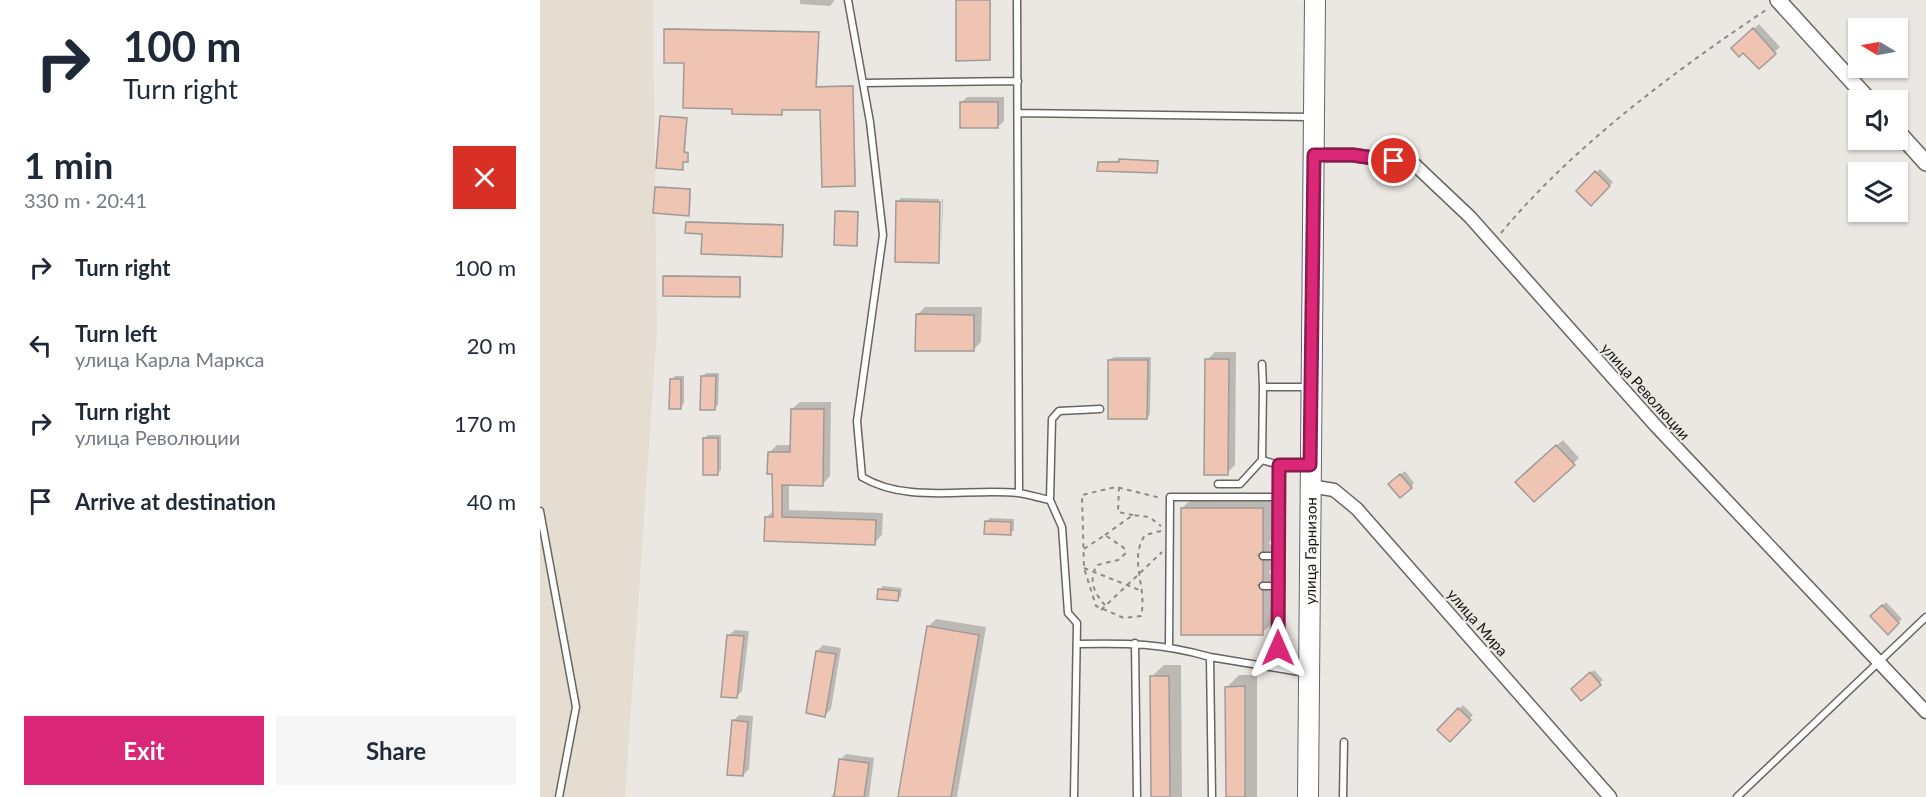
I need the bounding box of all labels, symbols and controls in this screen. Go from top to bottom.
north arrow [1848,18,1908,78]
map controls [1848,18,1908,222]
text: 100 m [123,21,241,71]
icon: right [24,24,102,102]
text: Turn right [123,72,238,105]
button: sound [1848,90,1908,150]
pin [1368,135,1419,186]
text: 1 min [24,143,113,187]
icon: arrive [1377,144,1410,177]
button: close [453,146,516,209]
button: layers [1848,162,1908,222]
text: 330 m · 20:41 [24,188,147,212]
icon: right [24,251,57,284]
text: Turn right [75,254,170,281]
text: 100 m [454,254,516,281]
text: Turn left [75,320,157,347]
icon: left [24,329,57,362]
text: 20 m [467,332,516,359]
street label: улица Революции [1598,339,1694,443]
text: улица Карла Маркса [75,347,264,371]
text: Turn right [75,398,170,425]
icon: right [24,407,57,440]
text: 170 m [454,410,516,437]
text: улица Революции [75,425,240,449]
icon: arrive [24,485,57,518]
text: Arrive at destination [75,488,276,515]
text: 40 m [467,488,516,515]
street label: улица Гарнизон [1301,497,1320,605]
street label: улица Мира [1444,585,1512,659]
position arrow [1246,616,1310,680]
button: Exit [24,716,264,785]
button: Share [276,716,516,785]

